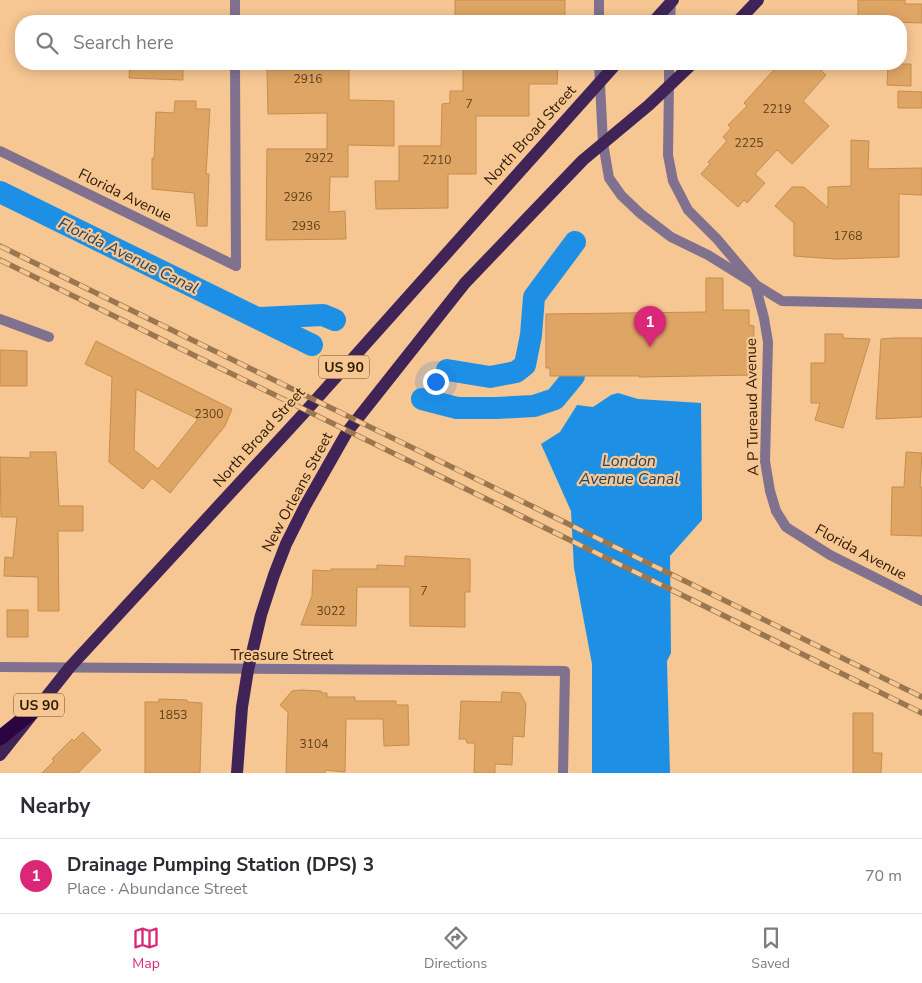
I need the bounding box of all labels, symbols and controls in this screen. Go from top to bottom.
search box [15,15,907,70]
icon: search [33,29,61,57]
text: Search here [73,30,174,56]
house number: 2916 [294,71,322,87]
street label: North Broad Street [480,80,581,189]
house number: 7 [465,96,473,112]
house number: 2219 [763,101,791,117]
house number: 2225 [735,135,763,151]
house number: 2922 [305,150,333,166]
house number: 2210 [423,152,451,168]
street label: Florida Avenue [75,164,175,226]
house number: 2926 [284,189,312,205]
water label: Florida Avenue Canal [55,212,203,300]
house number: 2936 [292,218,320,234]
house number: 1768 [834,228,862,244]
pin: 1 [634,306,666,347]
street label: A P Tureaud Avenue [741,338,763,476]
road number: US 90 [319,356,369,378]
your location [423,369,449,395]
street label: North Broad Street [209,382,310,491]
house number: 2300 [195,406,223,422]
street label: New Orleans Street [257,428,337,555]
water label: London Avenue Canal [578,450,679,490]
street label: Florida Avenue [812,519,910,585]
house number: 7 [420,583,428,599]
house number: 3022 [317,603,345,619]
street label: Treasure Street [231,645,334,665]
road number: US 90 [14,694,64,716]
house number: 1853 [159,707,187,723]
house number: 3104 [300,736,328,752]
text: Nearby [20,792,90,820]
text: Drainage Pumping Station (DPS) 3 [67,852,374,878]
text: 1 [31,865,41,887]
text: 70 m [865,865,902,887]
text: Place · Abundance Street [67,878,247,900]
tab: Map [132,924,160,973]
tab: Directions [424,924,487,973]
tab: Saved [751,924,790,973]

